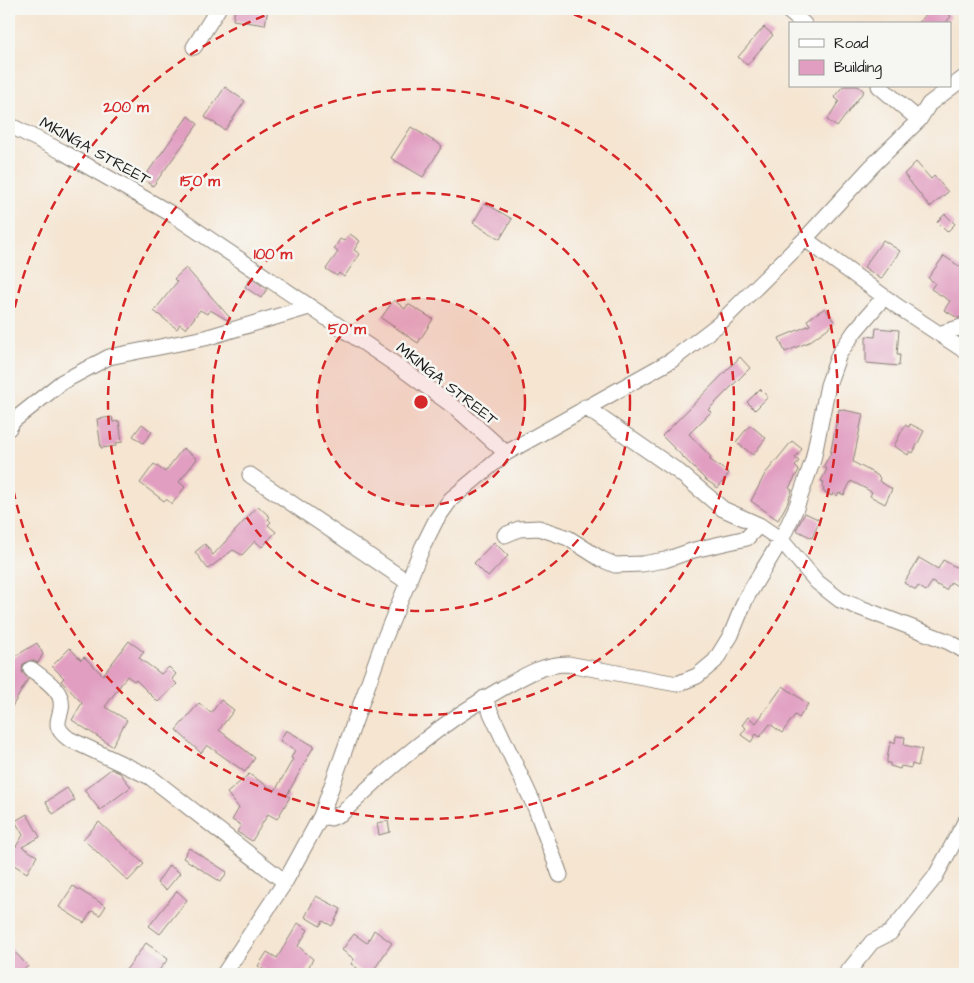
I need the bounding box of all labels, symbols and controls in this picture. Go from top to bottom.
legend [789,22,952,88]
text: Road [834,33,869,54]
text: Building [834,57,882,79]
text: 200 m [102,97,149,118]
street label: MKINGA STREET [36,111,154,191]
text: 150 m [180,171,220,192]
text: 100 m [254,244,293,265]
text: 50 m [328,319,366,340]
street label: MKINGA STREET [392,337,503,431]
centre of rings [412,393,430,411]

